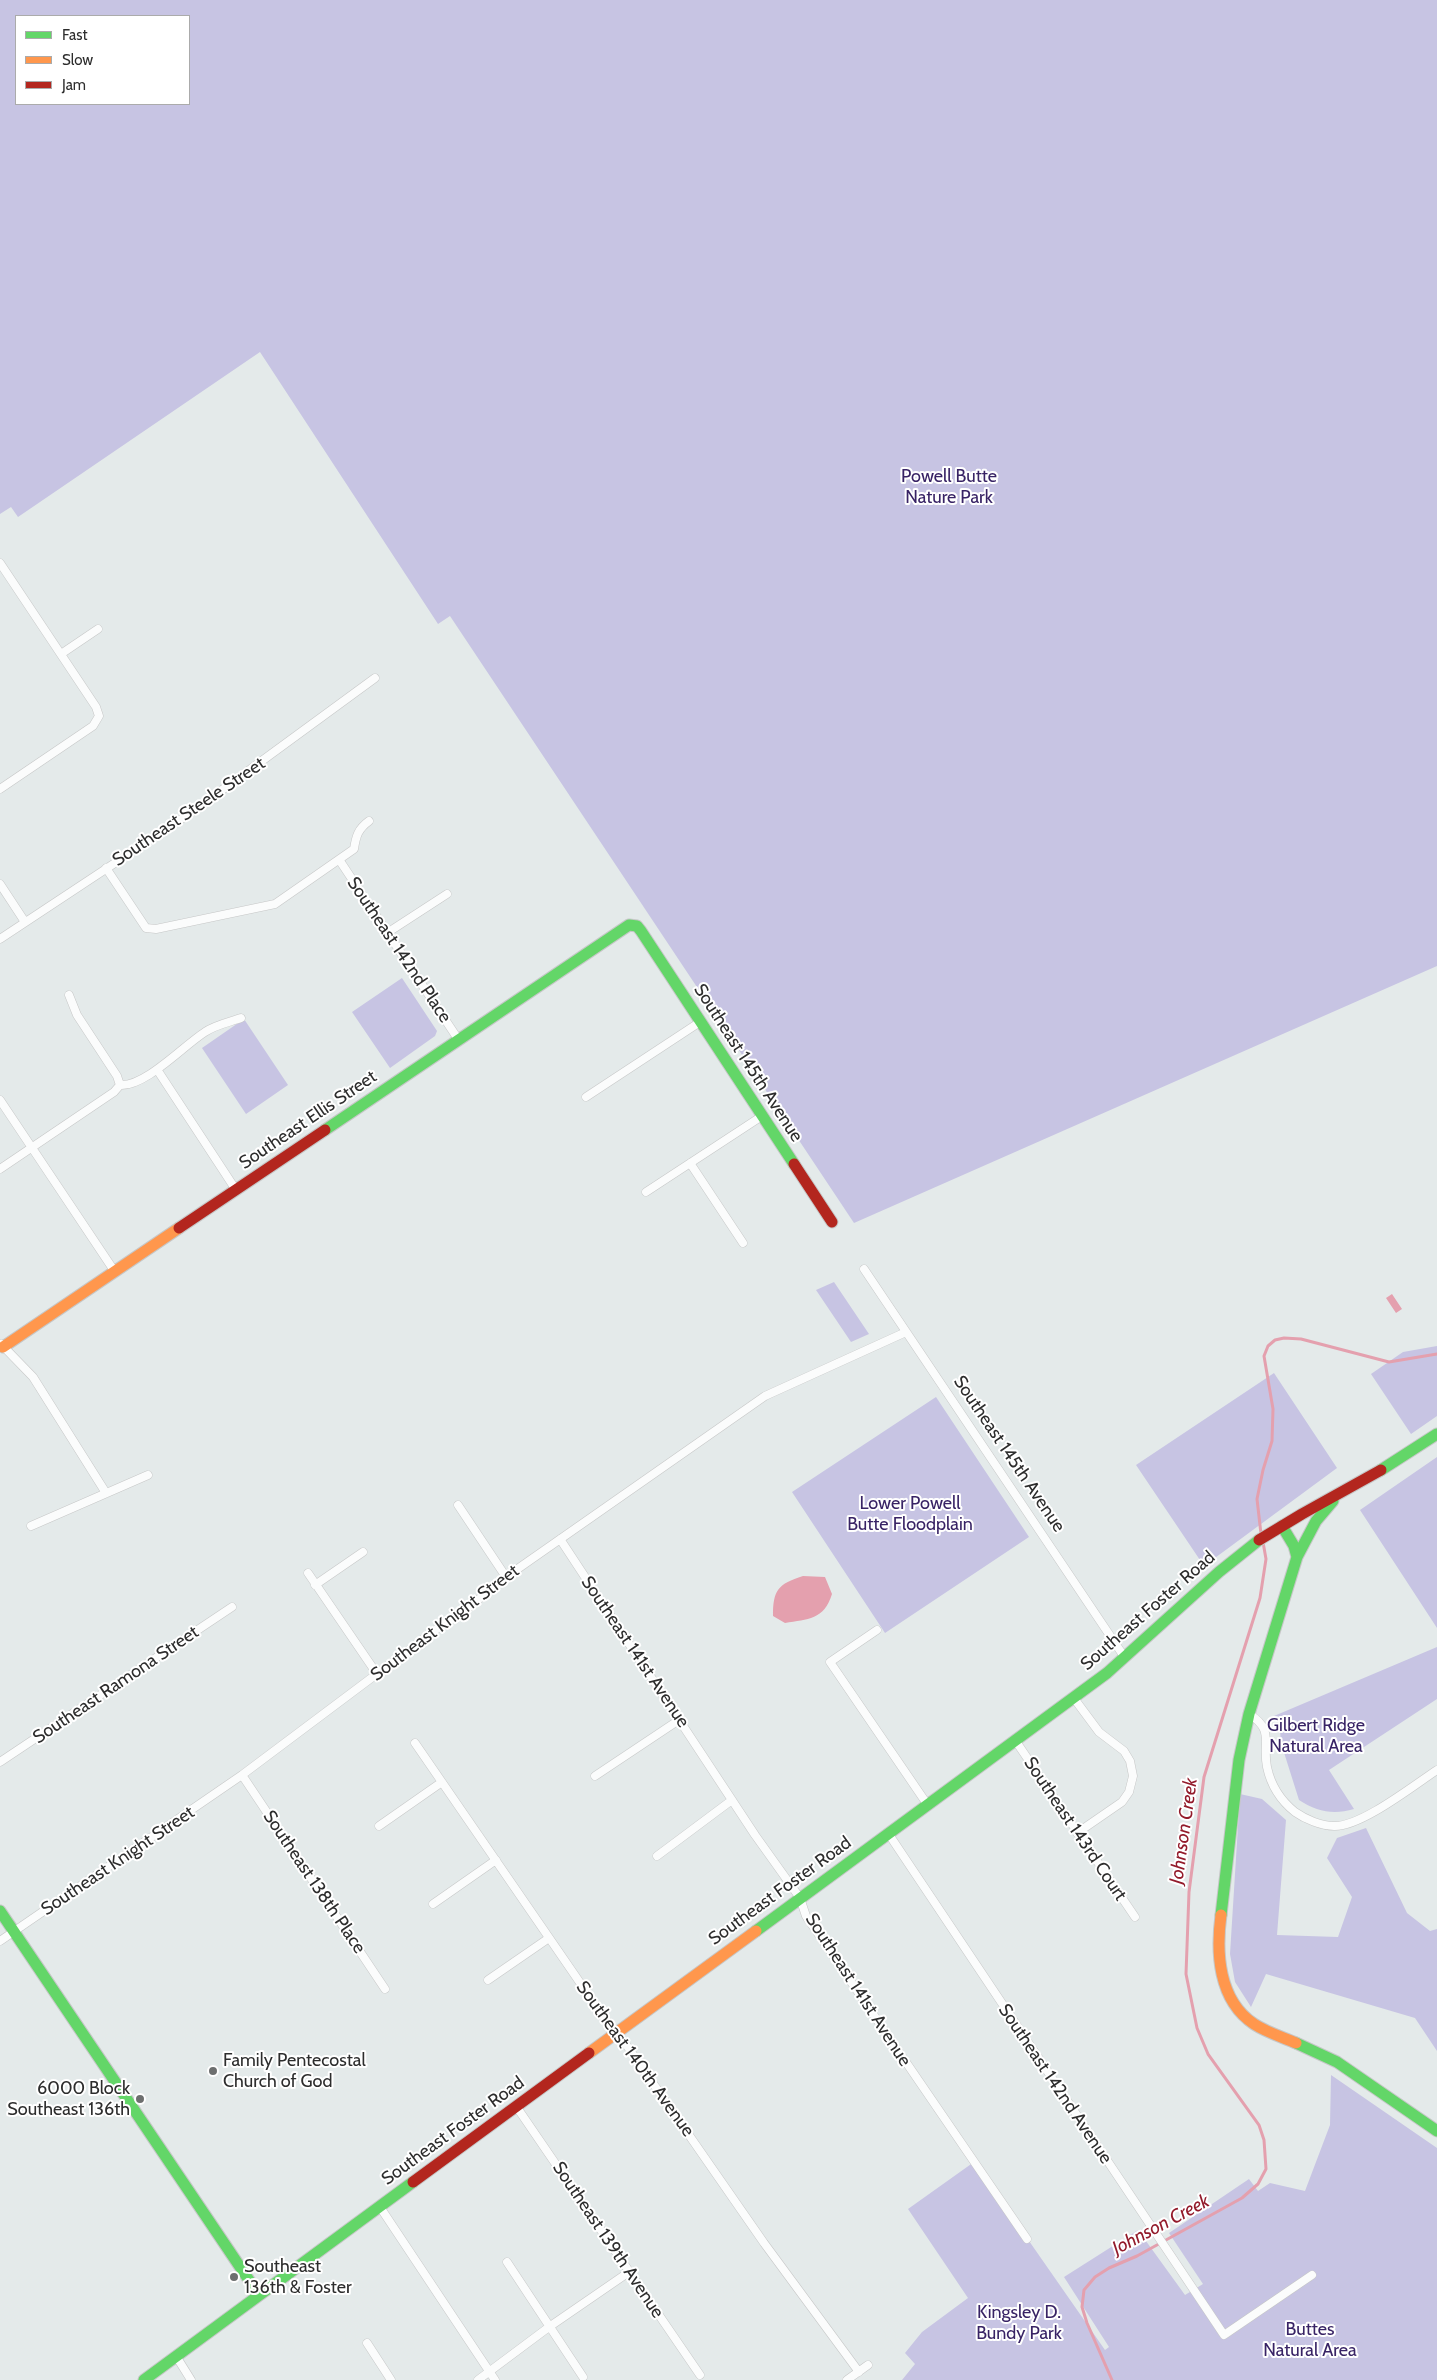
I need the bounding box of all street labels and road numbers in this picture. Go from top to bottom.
street label: Southeast Steele Street [109,753,269,871]
street label: Southeast 142nd Place [342,873,456,1027]
street label: Southeast 145th Avenue [689,980,807,1146]
street label: Southeast Ellis Street [235,1066,381,1174]
street label: Southeast 145th Avenue [949,1372,1069,1536]
street label: Southeast Foster Road [1076,1547,1220,1675]
street label: Southeast Knight Street [367,1560,523,1686]
street label: Southeast 141st Avenue [576,1572,694,1732]
street label: Southeast Ramona Street [29,1621,203,1749]
street label: Southeast 143rd Court [1019,1753,1131,1905]
street label: Southeast Knight Street [37,1802,199,1920]
street label: Southeast 138th Place [258,1806,370,1958]
street label: Southeast Foster Road [704,1832,856,1950]
street label: Southeast 141st Avenue [801,1910,915,2070]
street label: Southeast 140th Avenue [571,1977,699,2141]
street label: Southeast 142nd Avenue [993,2000,1117,2168]
street label: Southeast Foster Road [377,2072,529,2190]
street label: Southeast 139th Avenue [548,2158,668,2322]

